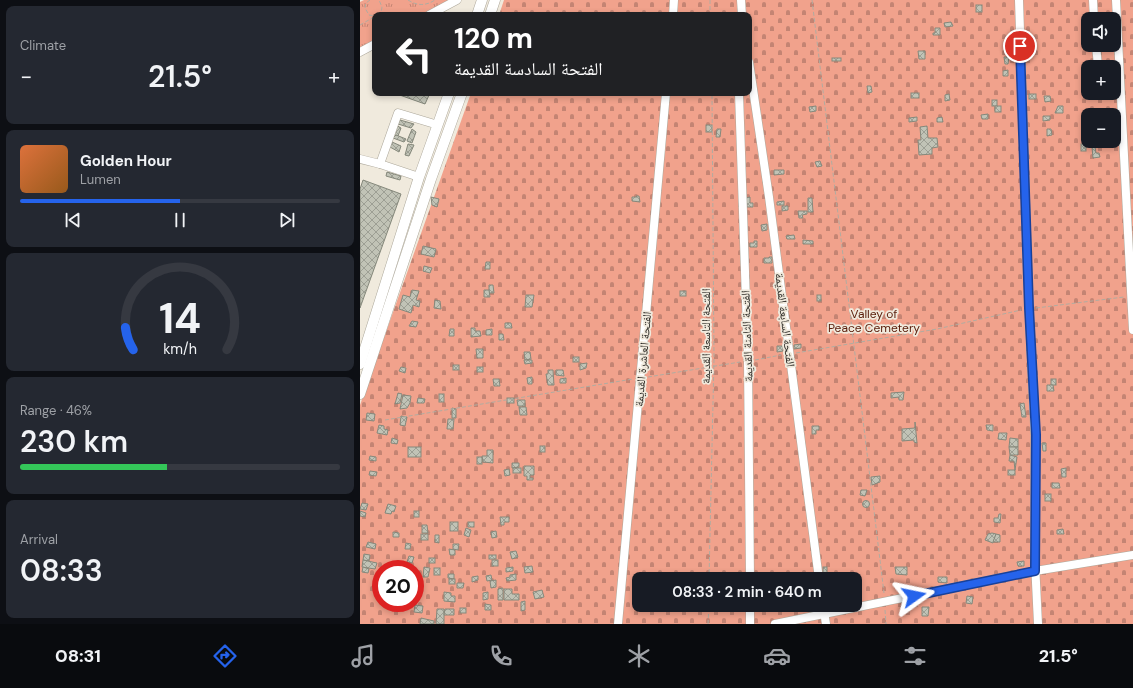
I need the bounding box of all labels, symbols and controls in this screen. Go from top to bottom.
map controls [1081,12,1121,148]
button: sound [1081,12,1121,52]
text: 120 m [454,20,533,57]
icon: left [388,28,440,80]
pin [1003,29,1037,63]
icon: arrive [1009,35,1031,57]
text: Climate [20,37,66,54]
text: 21.5° [148,57,212,96]
text: الفتحة السادسة القديمة [454,57,603,81]
button: + [1081,60,1121,100]
text: − [20,62,32,91]
text: + [328,62,340,91]
button: − [1081,108,1121,148]
text: Golden Hour [80,151,172,171]
text: Lumen [80,171,121,188]
icon: previous [62,209,84,231]
icon: pause [169,209,191,231]
icon: next [276,209,298,231]
street label: الفتحة السابعة القديمة [771,272,799,368]
street label: الفتحة التاسعة القديمة [698,288,714,384]
street label: الفتحة الثامنة القديمة [737,290,757,382]
text: 14 [159,292,201,346]
park label: Valley of Peace Cemetery [828,306,920,336]
street label: الفتحة العاشرة القديمة [631,311,655,407]
text: km/h [163,340,197,358]
text: Range · 46% [20,402,92,419]
text: 230 km [20,422,128,461]
text: Arrival [20,531,58,548]
text: 08:33 [20,551,103,590]
speed limit sign: 20 [372,560,424,612]
position arrow [893,575,935,617]
text: 08:33 · 2 min · 640 m [672,582,822,602]
icon: directions [211,642,239,670]
icon: music [349,642,377,670]
icon: phone [487,642,515,670]
icon: climate [625,642,653,670]
icon: car [763,642,791,670]
icon: filters [901,642,929,670]
text: 08:31 [55,644,101,668]
text: 21.5° [1039,644,1078,668]

